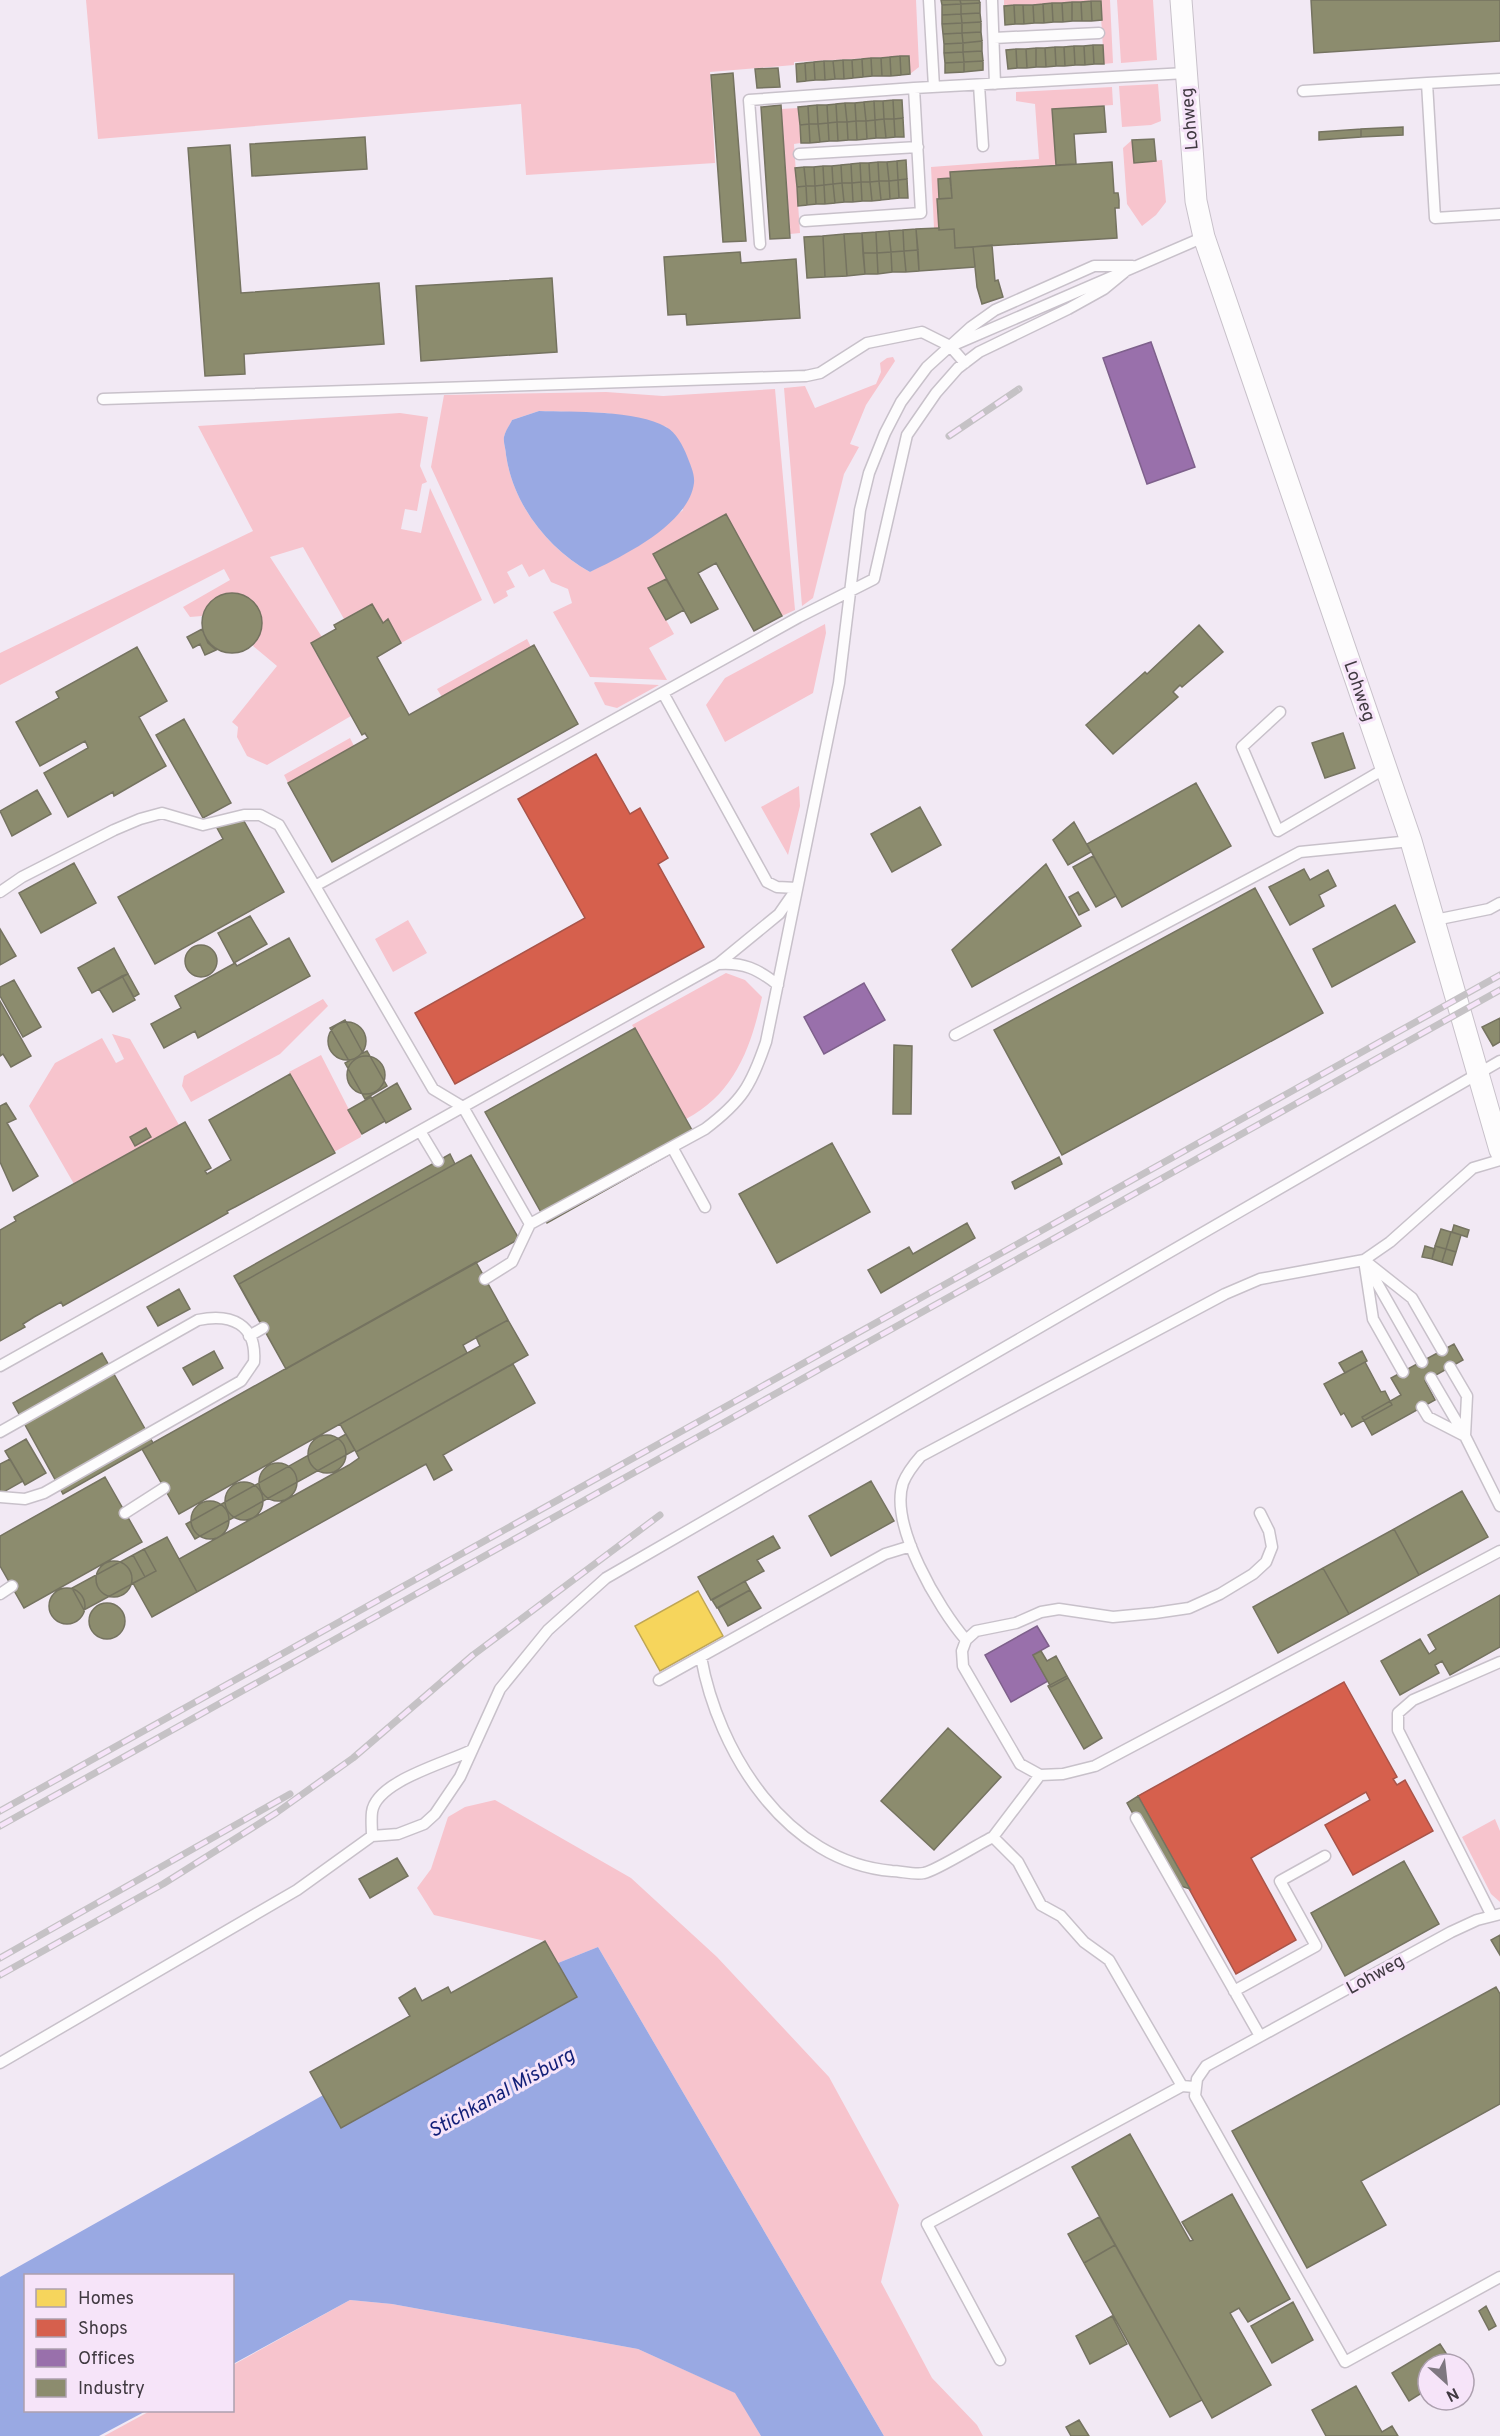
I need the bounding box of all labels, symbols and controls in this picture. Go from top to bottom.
street label: Lohweg [1176,87,1205,151]
street label: Lohweg [1337,658,1380,725]
street label: Lohweg [1343,1950,1409,2001]
water label: Stichkanal Misburg [424,2042,581,2145]
legend [24,2274,234,2412]
text: Homes [78,2288,134,2311]
text: Shops [78,2318,128,2341]
text: Offices [78,2348,135,2371]
north arrow [1416,2352,1476,2412]
text: Industry [78,2378,145,2401]
text: N [1442,2382,1462,2405]

